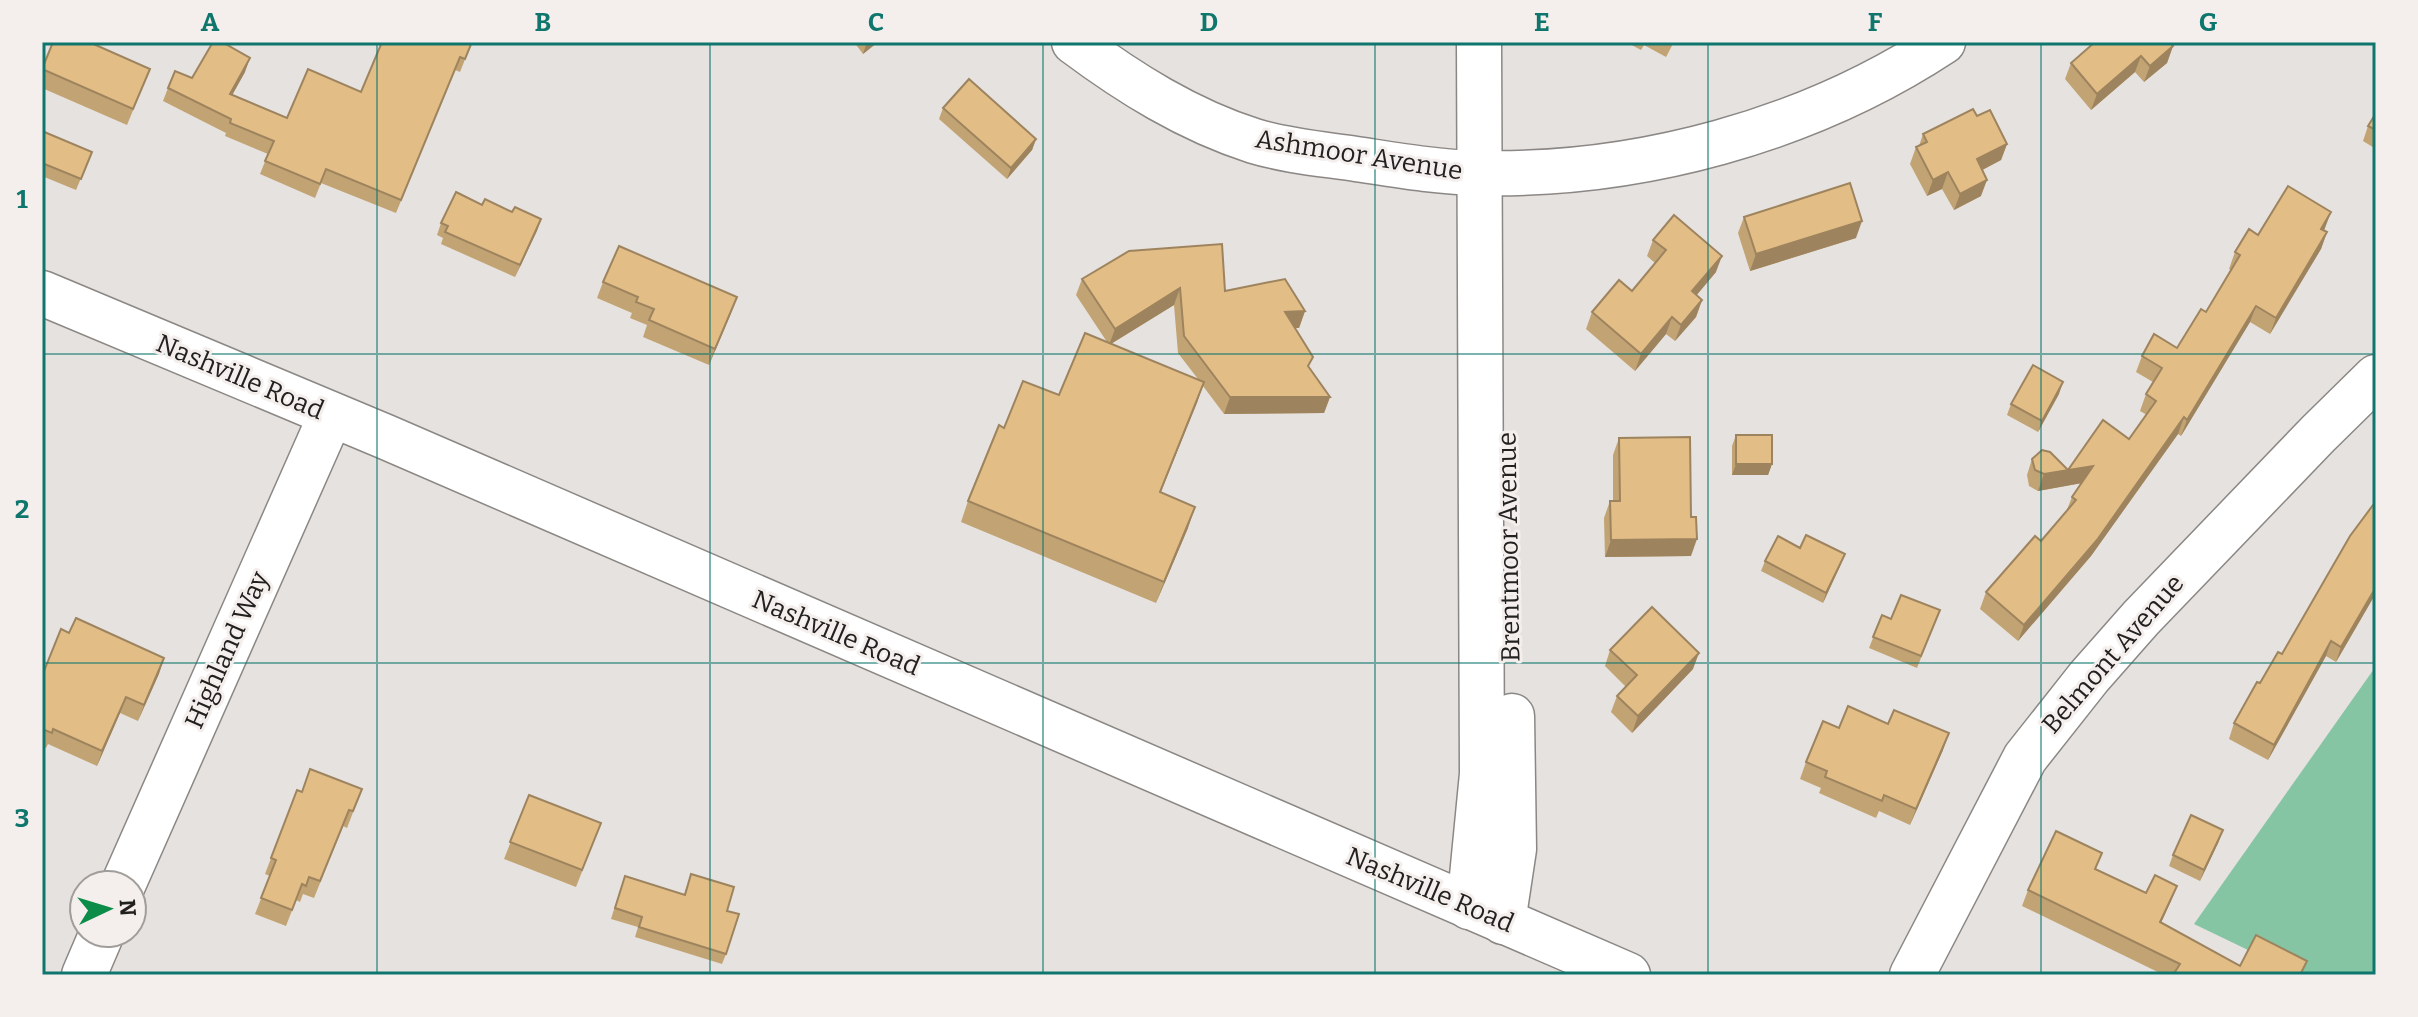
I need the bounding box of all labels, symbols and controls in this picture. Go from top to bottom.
text: A [201,7,220,38]
text: B [535,7,551,38]
text: C [868,7,884,38]
text: D [1200,7,1218,38]
text: E [1534,7,1550,38]
text: F [1868,7,1883,38]
text: G [2199,7,2218,38]
street label: Ashmoor Avenue [1253,123,1465,187]
text: 1 [16,184,28,215]
street label: Nashville Road [151,328,329,426]
street label: Brentmoor Avenue [1491,432,1527,662]
text: 2 [15,494,29,525]
street label: Highland Way [178,566,276,733]
street label: Belmont Avenue [2036,568,2190,740]
street label: Nashville Road [747,584,925,682]
text: 3 [15,803,29,834]
street label: Nashville Road [1341,841,1519,939]
north arrow [68,869,148,949]
text: N [113,898,142,917]

